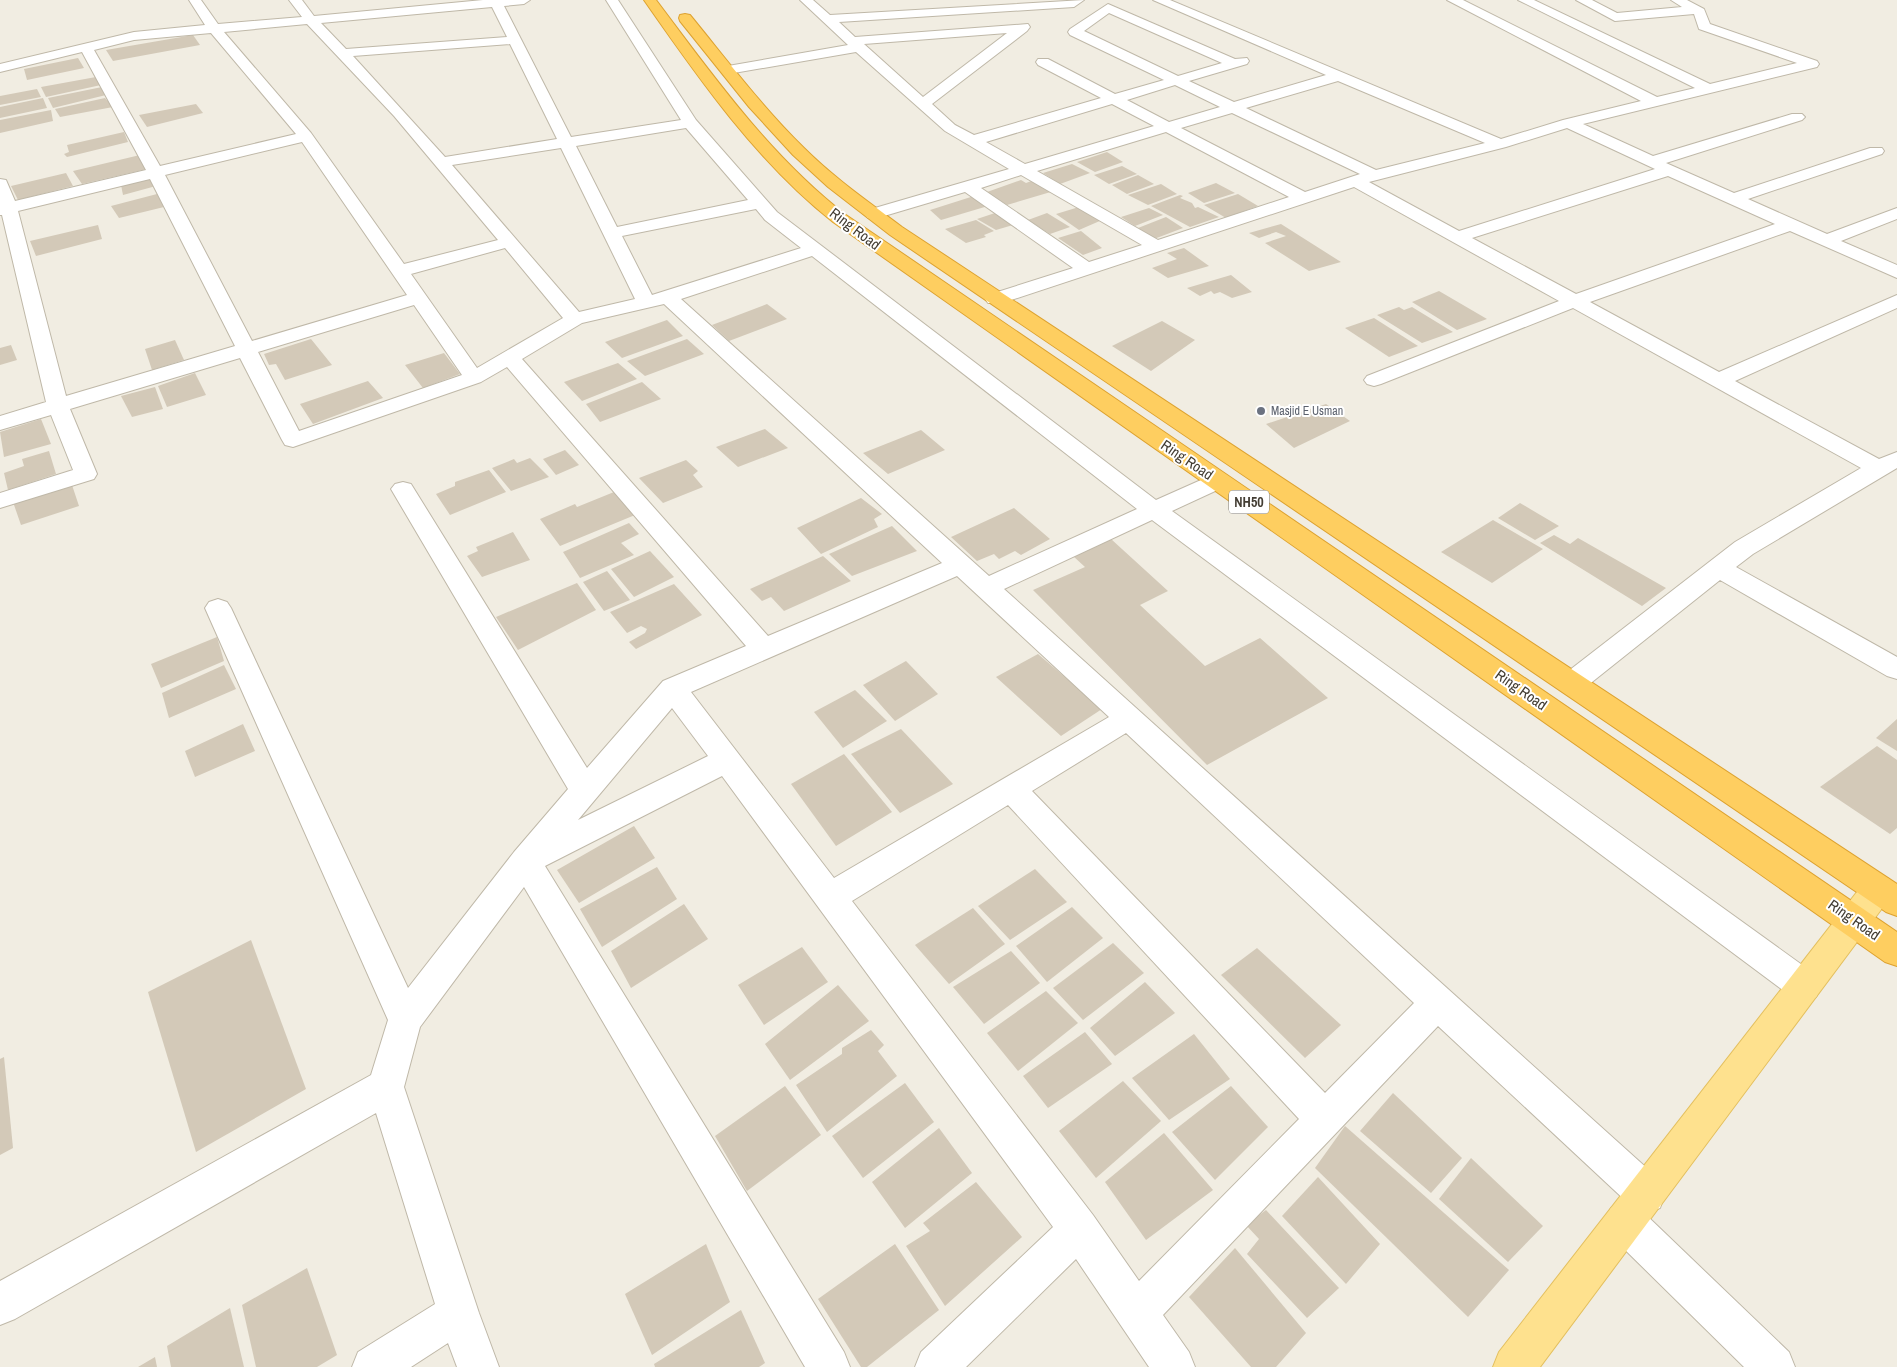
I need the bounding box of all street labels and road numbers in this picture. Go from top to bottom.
street label: Ring Road [825,203,885,255]
street label: Ring Road [1157,434,1218,485]
road number: NH50 [1229,491,1269,514]
street label: Ring Road [1491,664,1551,715]
street label: Ring Road [1824,894,1884,945]

